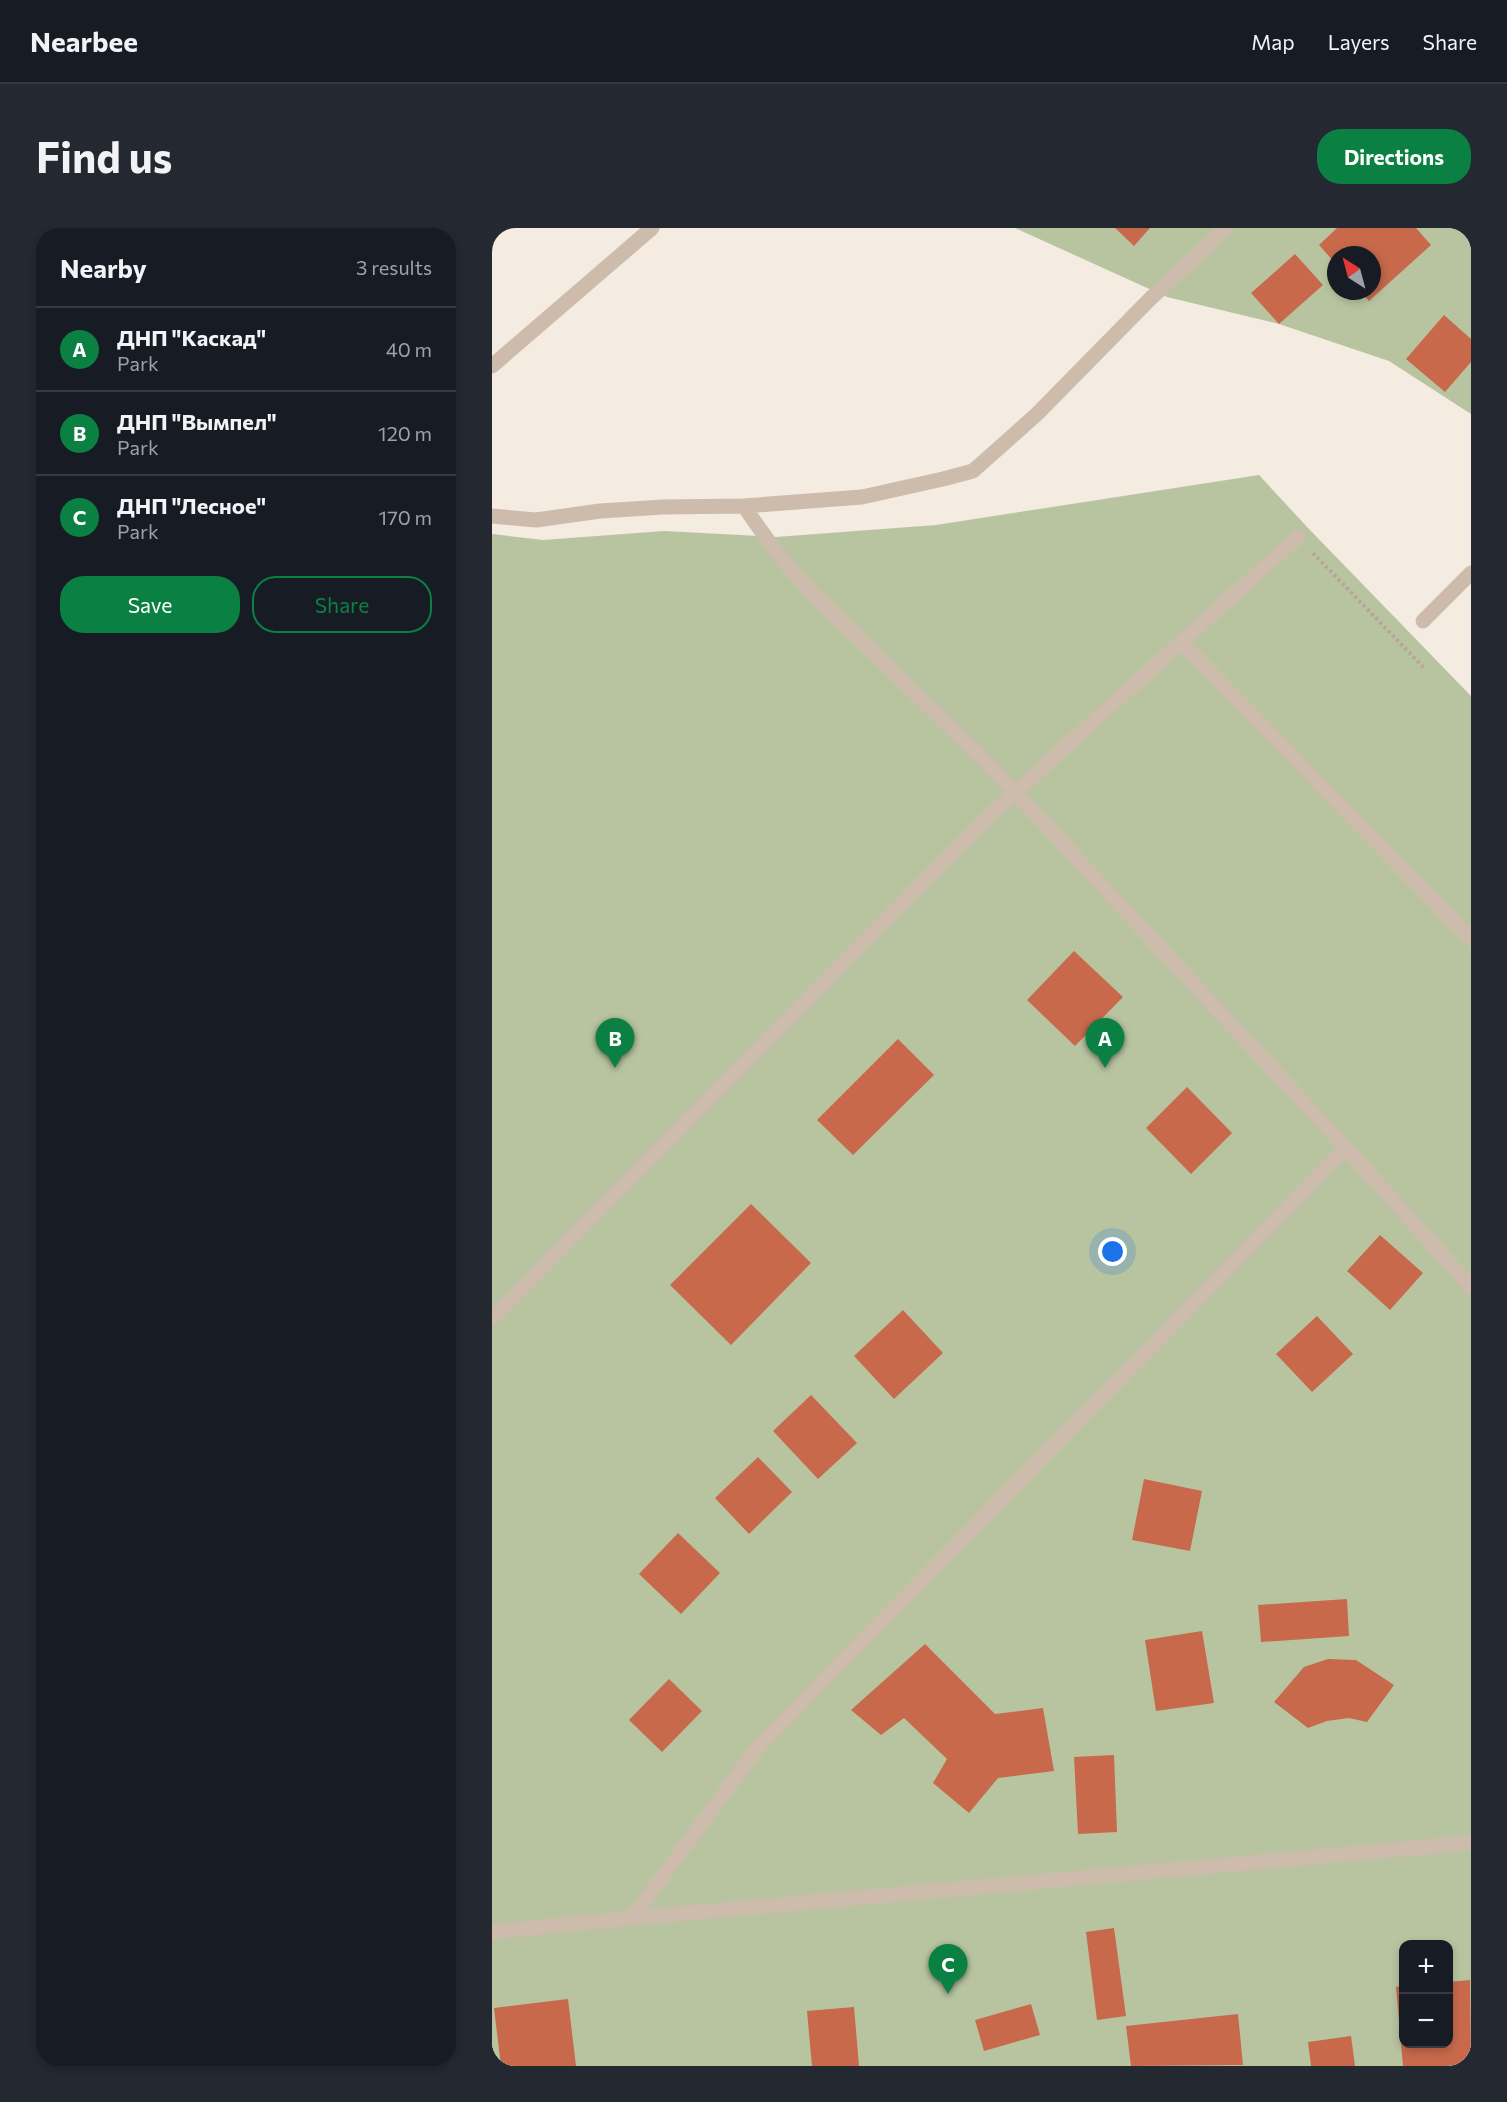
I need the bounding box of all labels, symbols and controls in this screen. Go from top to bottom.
text: Nearbee [30,24,138,58]
text: Map [1251,29,1295,54]
text: Layers [1328,29,1390,54]
text: Share [1423,29,1477,54]
button: Directions [1317,129,1471,184]
text: Find us [36,130,172,182]
north arrow [1327,246,1381,300]
text: Nearby [60,252,147,283]
text: 3 results [356,255,432,279]
text: ДНП "Каскад" [117,324,266,351]
text: A [72,337,87,361]
text: 40 m [386,337,432,361]
text: Park [117,351,159,375]
text: ДНП "Вымпел" [117,408,277,435]
text: B [73,421,86,445]
text: 120 m [378,421,432,445]
text: Park [117,435,159,459]
text: ДНП "Лесное" [117,492,266,519]
text: C [73,505,86,529]
text: 170 m [379,505,432,529]
text: Park [117,519,159,543]
button: Save [60,576,240,633]
button: Share [252,576,432,633]
pin: B [596,1018,634,1068]
pin: A [1086,1018,1124,1068]
your location [1098,1237,1127,1266]
map controls [1399,1940,1453,2048]
button: + [1399,1940,1453,1994]
pin: C [928,1944,968,1994]
button: − [1399,1994,1453,2048]

